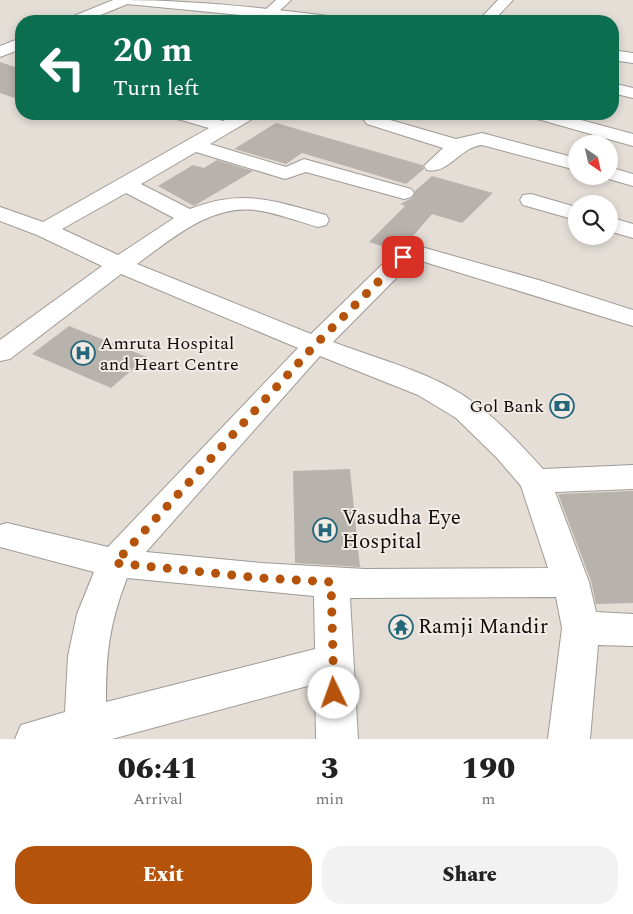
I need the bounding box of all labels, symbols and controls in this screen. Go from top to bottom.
text: 20 m [113,24,193,77]
icon: left [30,35,95,100]
text: Turn left [113,72,199,105]
north arrow [568,135,618,185]
map controls [568,135,618,245]
button: search [568,195,618,245]
pin [382,236,424,278]
icon: arrive [389,243,417,271]
place label: Amruta Hospital and Heart Centre [100,330,239,378]
hospital icon: Amruta Hospital and Heart Centre [70,340,96,366]
place label: Gol Bank [469,393,544,420]
bank icon: Gol Bank [549,393,575,419]
place label: Vasudha Eye Hospital [342,502,461,558]
hospital icon: Vasudha Eye Hospital [312,517,338,543]
place label: Ramji Mandir [418,611,548,643]
temple icon: Ramji Mandir [388,614,414,640]
position arrow [307,666,359,718]
text: 06:41 [118,746,198,792]
text: 3 [321,746,339,792]
text: 190 [461,746,515,792]
text: Arrival [133,787,183,811]
text: min [316,787,344,811]
text: m [481,787,495,811]
button: Exit [15,846,312,904]
button: Share [322,846,618,904]

